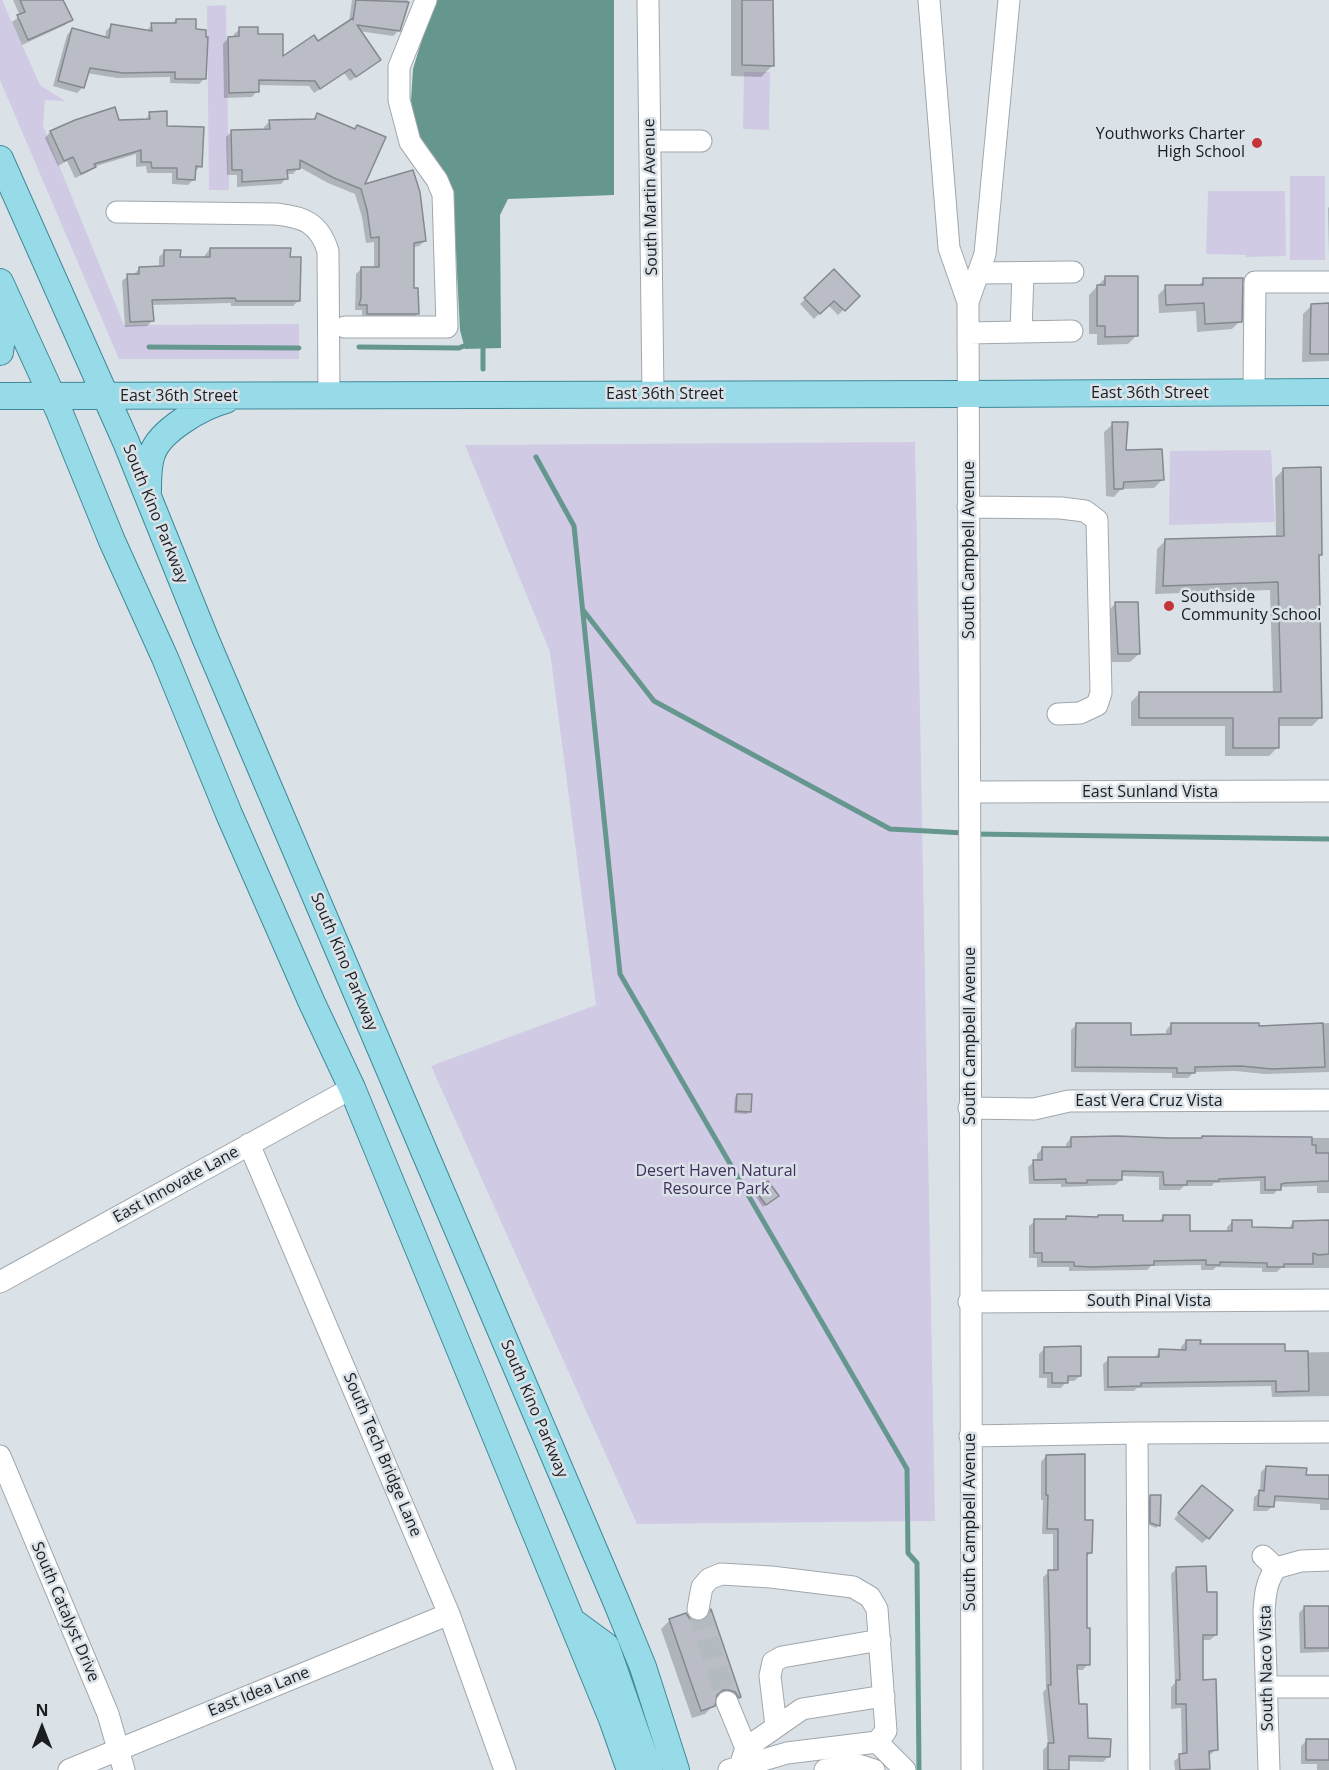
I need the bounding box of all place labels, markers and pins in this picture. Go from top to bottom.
place label: Youthworks Charter High School [1096,124,1245,162]
marker: Youthworks Charter High School [1250,136,1264,150]
place label: Southside Community School [1181,587,1321,625]
marker: Southside Community School [1162,599,1176,613]

